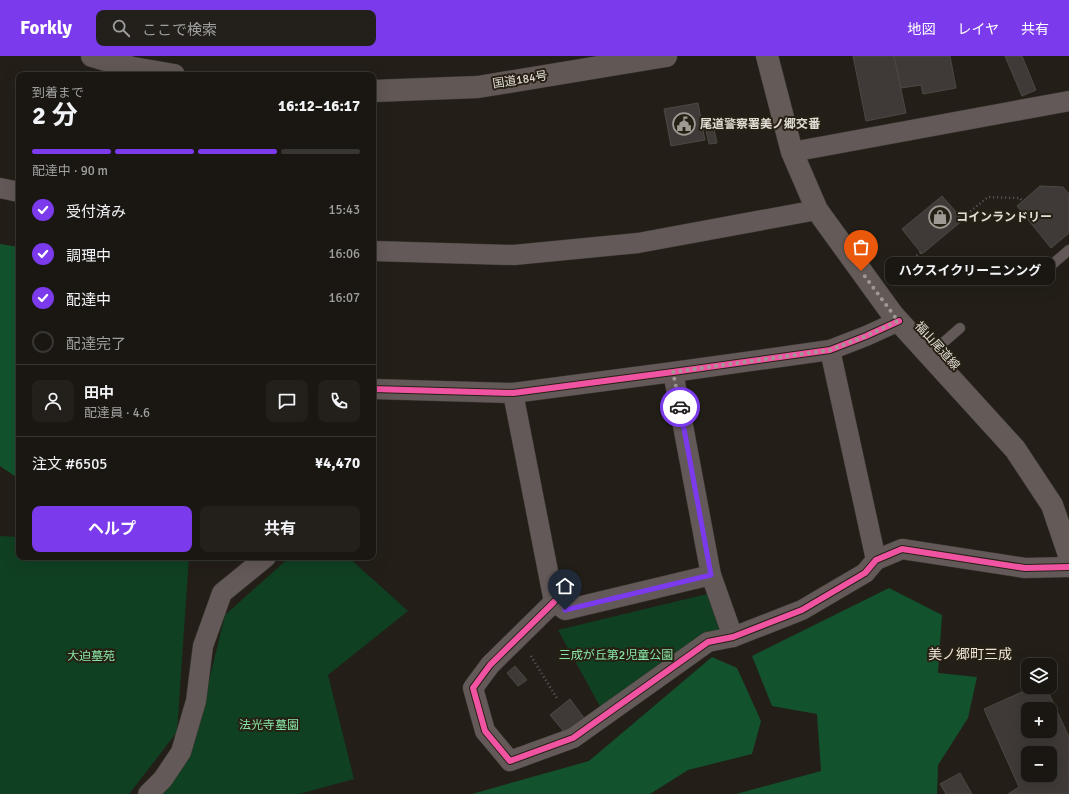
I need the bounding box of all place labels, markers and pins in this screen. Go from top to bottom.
public building icon: 尾道警察署美ノ郷交番 [671,111,697,137]
place label: 尾道警察署美ノ郷交番 [700,117,821,132]
shop icon: コインランドリー [927,204,953,230]
place label: コインランドリー [956,210,1052,225]
pin [844,230,878,271]
callout: ハクスイクリーニンング [885,257,1055,285]
pin [548,569,582,610]

